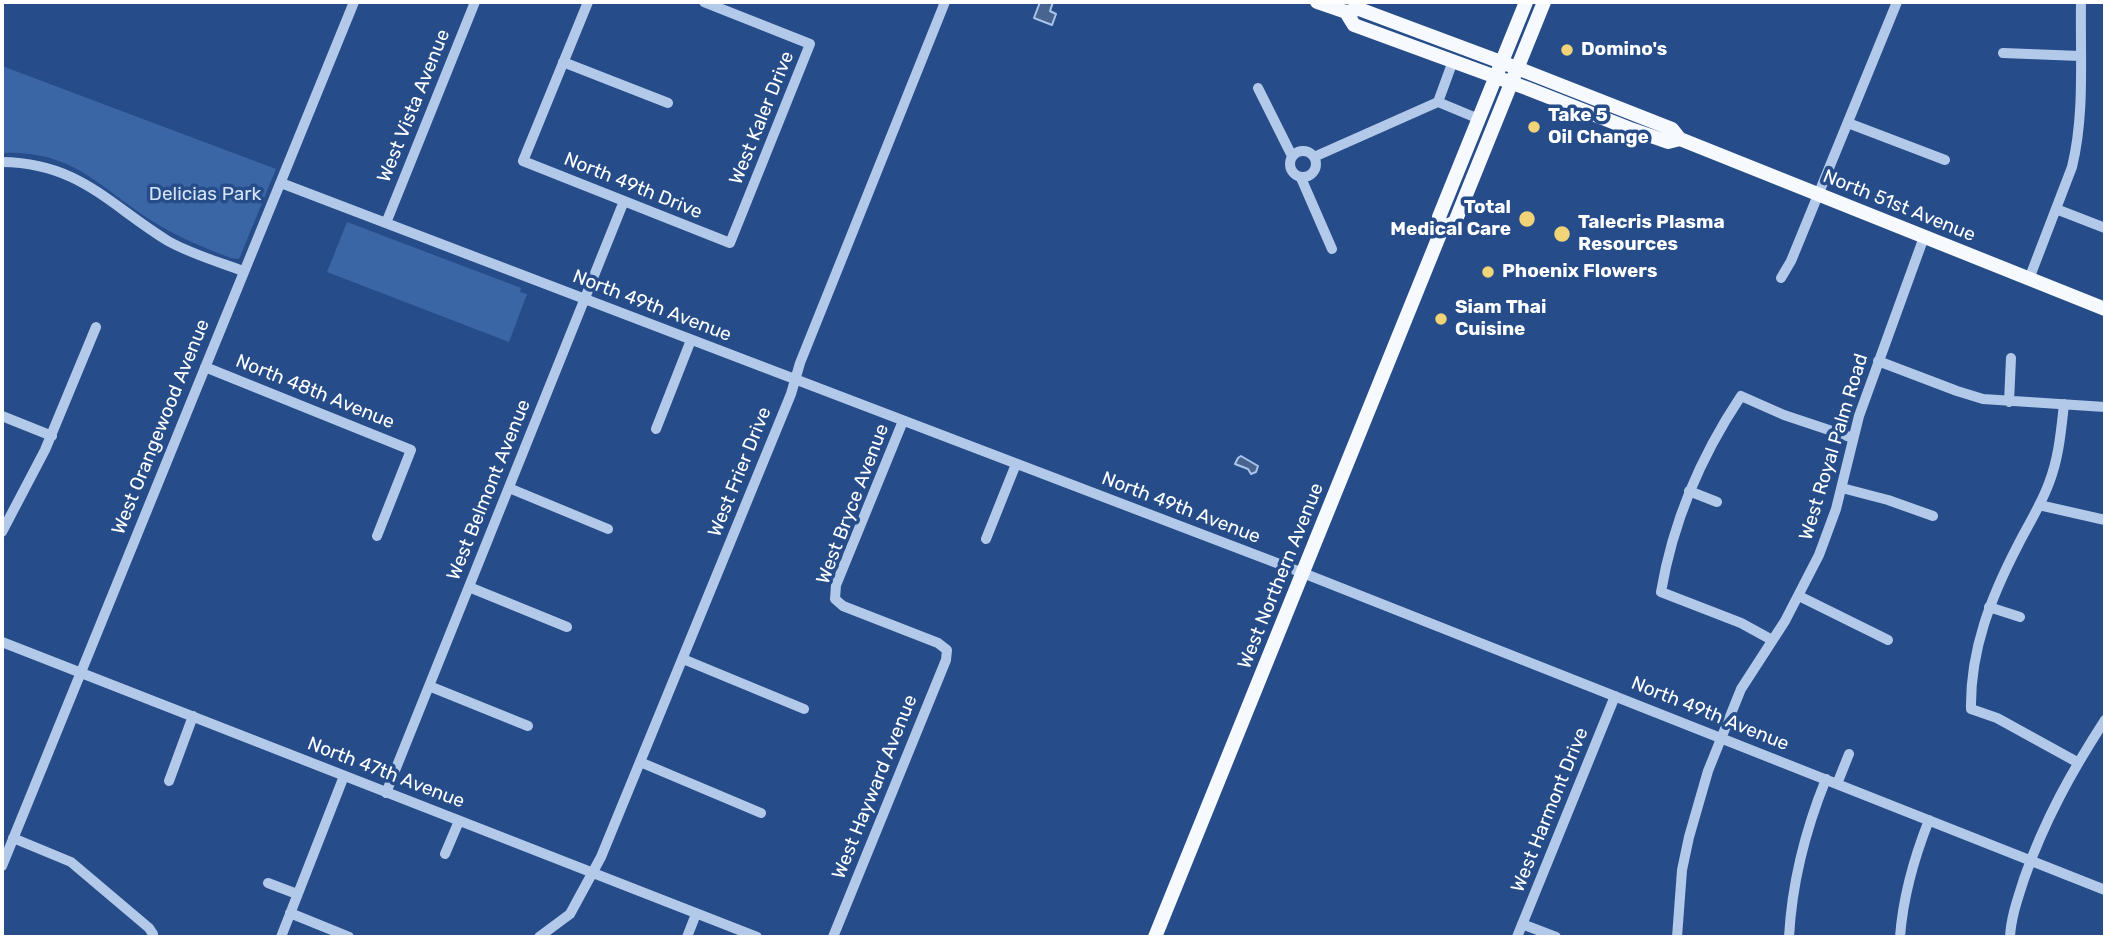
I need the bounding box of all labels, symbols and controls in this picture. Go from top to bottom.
street label: West Vista Avenue [373,26,455,186]
place label: Domino's [1581,39,1667,61]
marker: Domino's [1559,42,1575,58]
street label: West Kaler Drive [725,48,799,188]
place label: Take 5 Oil Change [1548,105,1649,149]
marker: Take 5 Oil Change [1526,119,1542,135]
street label: North 49th Drive [560,148,706,224]
street label: North 51st Avenue [1819,165,1979,247]
park label: Delicias Park [149,184,261,206]
place label: Total Medical Care [1390,197,1511,241]
marker: Total Medical Care [1517,209,1537,229]
place label: Talecris Plasma Resources [1578,212,1725,256]
marker: Talecris Plasma Resources [1552,224,1572,244]
place label: Phoenix Flowers [1502,261,1657,283]
marker: Phoenix Flowers [1480,264,1496,280]
street label: North 49th Avenue [569,265,735,347]
place label: Siam Thai Cuisine [1455,297,1546,341]
marker: Siam Thai Cuisine [1433,311,1449,327]
street label: West Orangewood Avenue [107,316,215,538]
street label: North 48th Avenue [232,350,398,434]
street label: West Royal Palm Road [1795,351,1873,543]
street label: West Belmont Avenue [442,396,536,584]
street label: West Frier Drive [704,404,776,540]
street label: West Bryce Avenue [812,421,894,587]
street label: North 49th Avenue [1098,467,1264,549]
street label: West Northern Avenue [1233,480,1329,672]
street label: North 49th Avenue [1628,672,1792,756]
street label: West Hayward Avenue [828,692,922,882]
street label: West Harmont Drive [1507,724,1593,896]
street label: North 47th Avenue [304,733,468,813]

